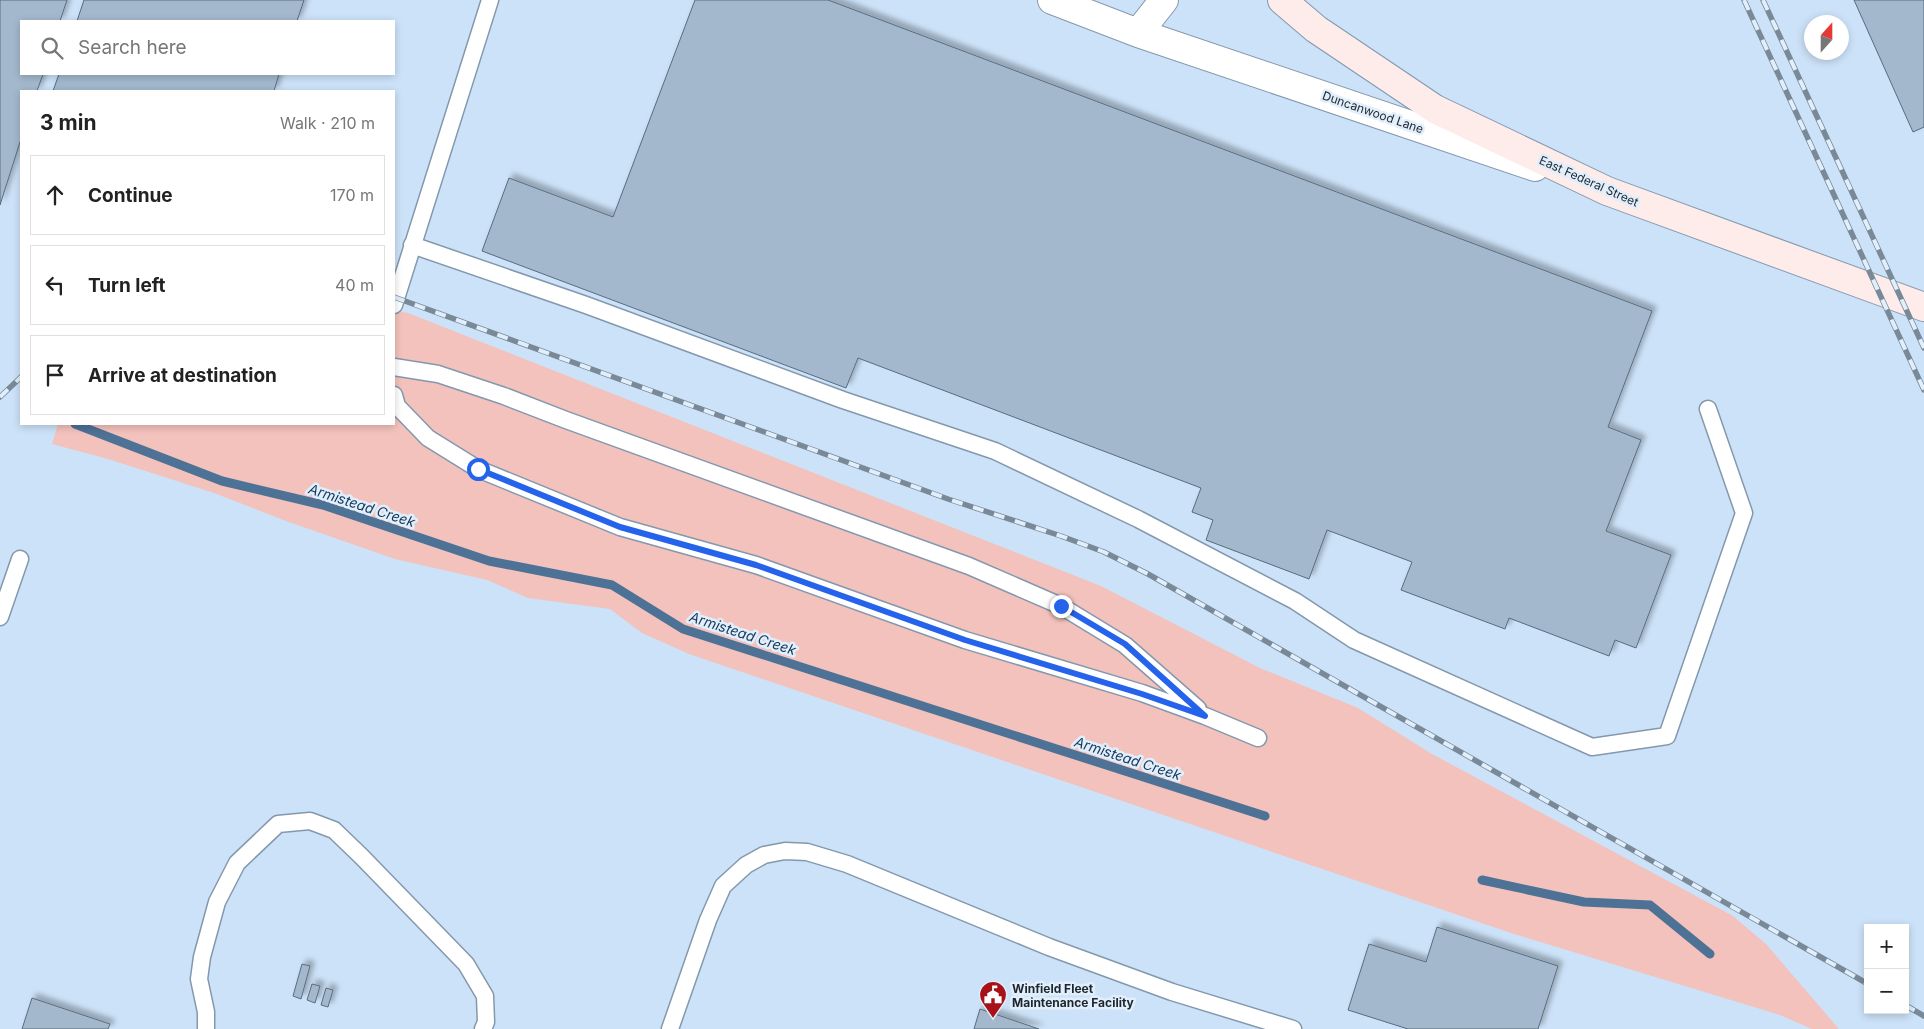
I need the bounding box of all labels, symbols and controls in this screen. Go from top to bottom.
north arrow [1804,15,1849,60]
search box [20,20,395,75]
icon: search [38,34,66,62]
text: Search here [78,36,187,59]
street label: Duncanwood Lane [1320,88,1426,136]
text: 3 min [40,110,96,135]
text: Walk · 210 m [280,113,375,133]
street label: East Federal Street [1537,152,1641,210]
icon: ahead [41,181,69,209]
text: Continue [88,184,173,207]
text: 170 m [330,185,374,205]
icon: left [41,271,69,299]
text: Turn left [88,274,166,297]
text: 40 m [335,275,374,295]
icon: arrive [41,361,69,389]
text: Arrive at destination [88,364,277,387]
route start [467,458,490,481]
water label: Armistead Creek [306,479,418,530]
route end [1050,595,1073,618]
water label: Armistead Creek [687,607,799,658]
water label: Armistead Creek [1072,732,1184,783]
map controls [1864,924,1909,1014]
button: + [1864,924,1909,969]
button: − [1864,969,1909,1014]
public building icon: Winfield Fleet Maintenance Facility [978,980,1008,1019]
place label: Winfield Fleet Maintenance Facility [1012,981,1135,1010]

